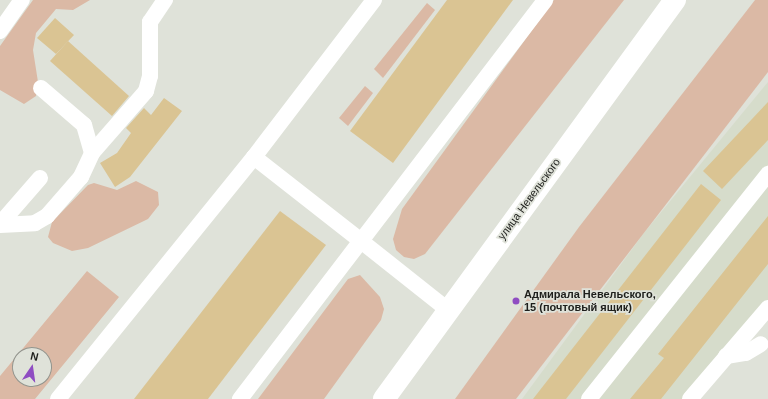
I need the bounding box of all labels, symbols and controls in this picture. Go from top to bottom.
street label: улица Невельского [495,156,563,242]
place label: Адмирала Невельского, 15 (почтовый ящик) [524,288,656,314]
marker: Адмирала Невельского, 15 (почтовый ящик) [511,296,521,306]
north arrow [12,347,52,387]
text: N [29,350,40,363]

